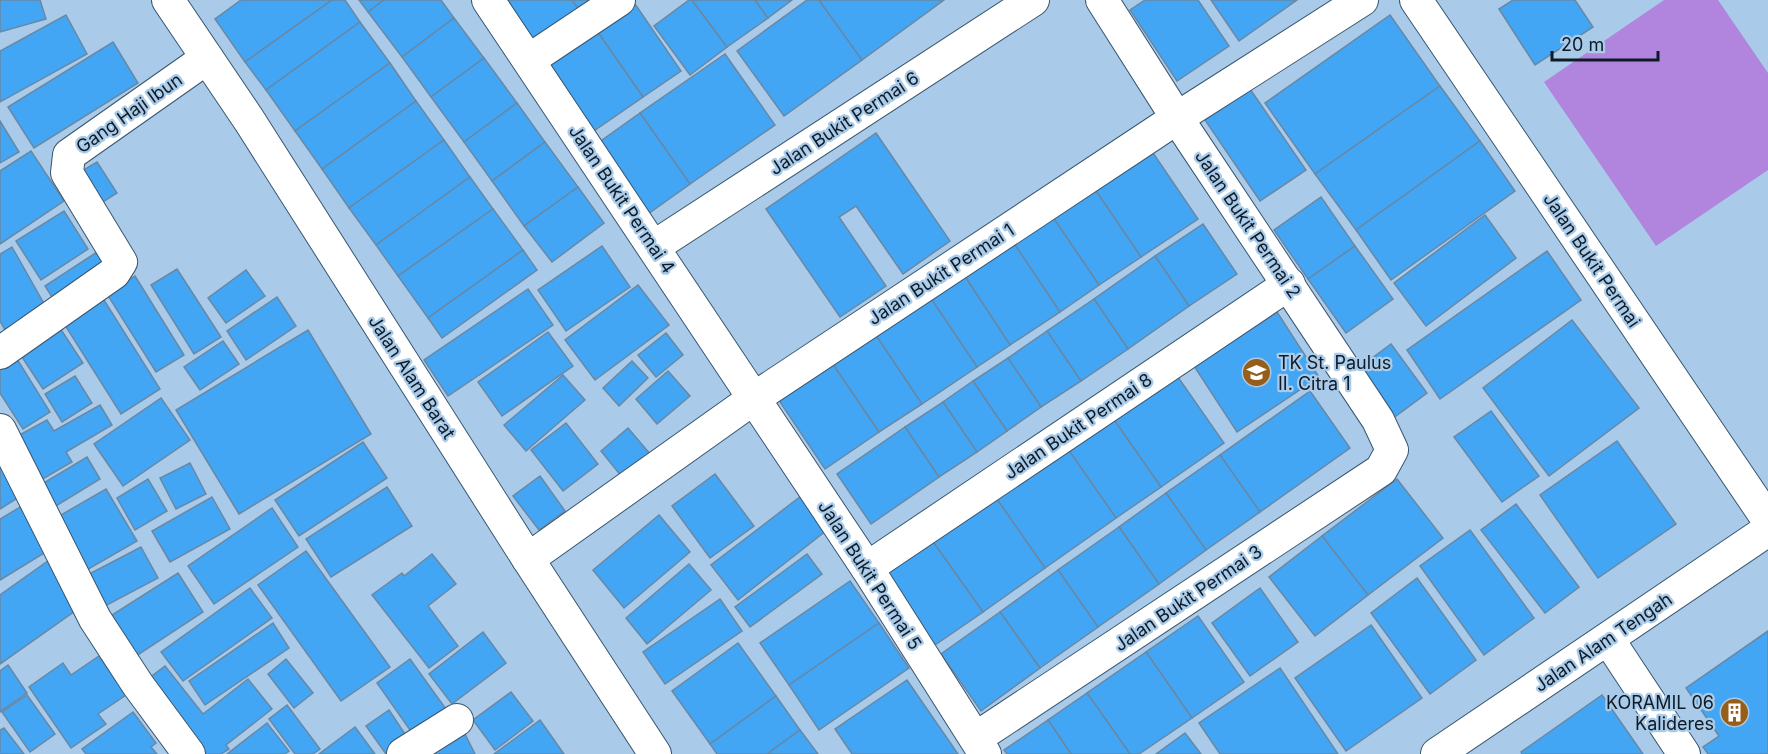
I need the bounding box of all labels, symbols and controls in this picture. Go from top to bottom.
scale bar [1552,24,1658,62]
text: 20 m [1561,34,1604,55]
street label: Jalan Bukit Permai 6 [765,67,923,179]
street label: Gang Haji Ibun [72,69,186,157]
street label: Jalan Bukit Permai 4 [565,121,679,277]
street label: Jalan Bukit Permai 2 [1191,146,1305,302]
street label: Jalan Bukit Permai [1539,189,1645,331]
street label: Jalan Bukit Permai 1 [864,219,1018,329]
street label: Jalan Alam Barat [364,311,460,443]
place label: TK St. Paulus II. Citra 1 [1278,352,1391,394]
school or university icon: TK St. Paulus II. Citra 1 [1241,356,1273,388]
street label: Jalan Bukit Permai 8 [1000,369,1156,483]
street label: Jalan Bukit Permai 5 [814,497,926,653]
street label: Jalan Bukit Permai 3 [1110,541,1266,655]
street label: Jalan Alam Tengah [1530,588,1676,696]
place label: KORAMIL 06 Kalideres [1606,692,1714,734]
building icon: KORAMIL 06 Kalideres [1719,696,1751,728]

